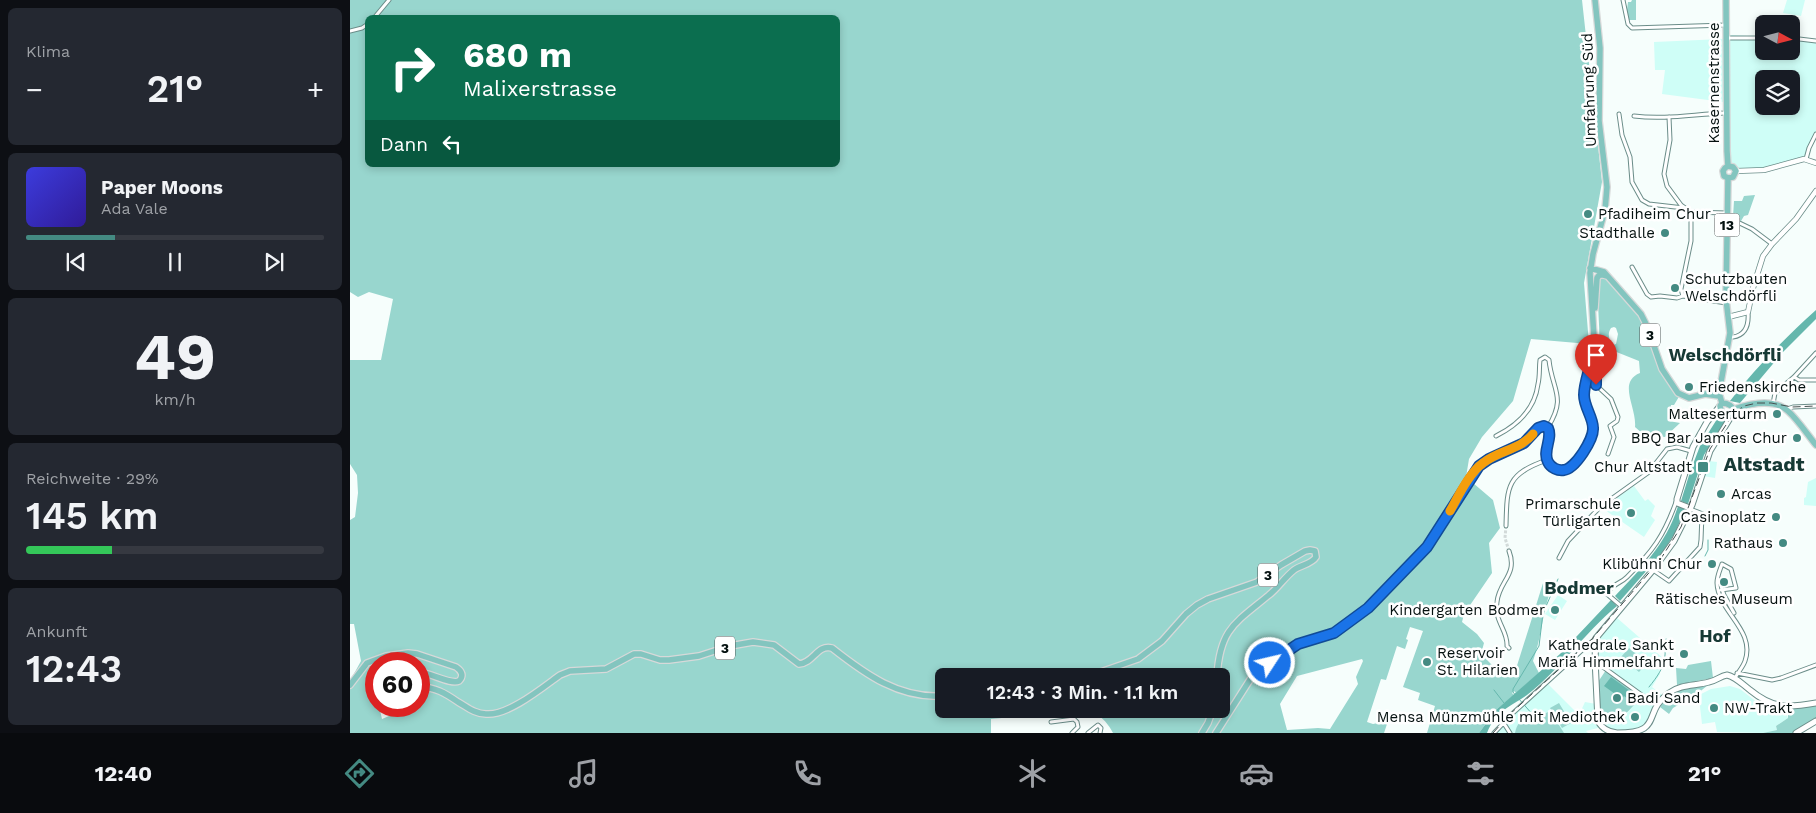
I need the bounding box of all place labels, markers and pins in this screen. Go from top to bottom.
place label: Pfadiheim Chur [1598,205,1711,223]
marker: Pfadiheim Chur [1582,208,1594,220]
place label: Stadthalle [1579,224,1655,242]
marker: Stadthalle [1659,227,1671,239]
place label: Schutzbauten Welschdörfli [1685,270,1787,305]
marker: Schutzbauten Welschdörfli [1669,282,1681,294]
pin [1575,334,1617,385]
place label: Friedenskirche [1699,378,1806,396]
marker: Friedenskirche [1683,381,1695,393]
place label: Malteserturm [1668,405,1767,423]
marker: Malteserturm [1771,408,1783,420]
place label: BBQ Bar Jamies Chur [1631,429,1787,447]
marker: BBQ Bar Jamies Chur [1791,432,1803,444]
place label: Chur Altstadt [1594,458,1693,476]
marker: Chur Altstadt [1696,460,1710,474]
place label: Arcas [1731,485,1772,503]
marker: Arcas [1715,488,1727,500]
place label: Primarschule Türligarten [1525,495,1621,530]
marker: Primarschule Türligarten [1625,507,1637,519]
place label: Casinoplatz [1681,508,1766,526]
marker: Casinoplatz [1770,511,1782,523]
place label: Rathaus [1714,534,1773,552]
marker: Rathaus [1777,537,1789,549]
place label: Klibühni Chur [1602,555,1702,573]
marker: Klibühni Chur [1706,558,1718,570]
marker: Rätisches Museum [1718,576,1730,588]
place label: Rätisches Museum [1655,590,1793,608]
place label: Kindergarten Bodmer [1389,601,1545,619]
marker: Kindergarten Bodmer [1549,604,1561,616]
place label: Kathedrale Sankt Mariä Himmelfahrt [1537,636,1675,671]
place label: Reservoir St. Hilarien [1437,644,1518,679]
marker: Kathedrale Sankt Mariä Himmelfahrt [1678,648,1690,660]
marker: Reservoir St. Hilarien [1421,656,1433,668]
place label: Badi Sand [1627,689,1700,707]
marker: Badi Sand [1611,692,1623,704]
place label: NW-Trakt [1724,699,1793,717]
marker: NW-Trakt [1708,702,1720,714]
place label: Mensa Münzmühle mit Mediothek [1377,708,1625,726]
marker: Mensa Münzmühle mit Mediothek [1629,711,1641,723]

